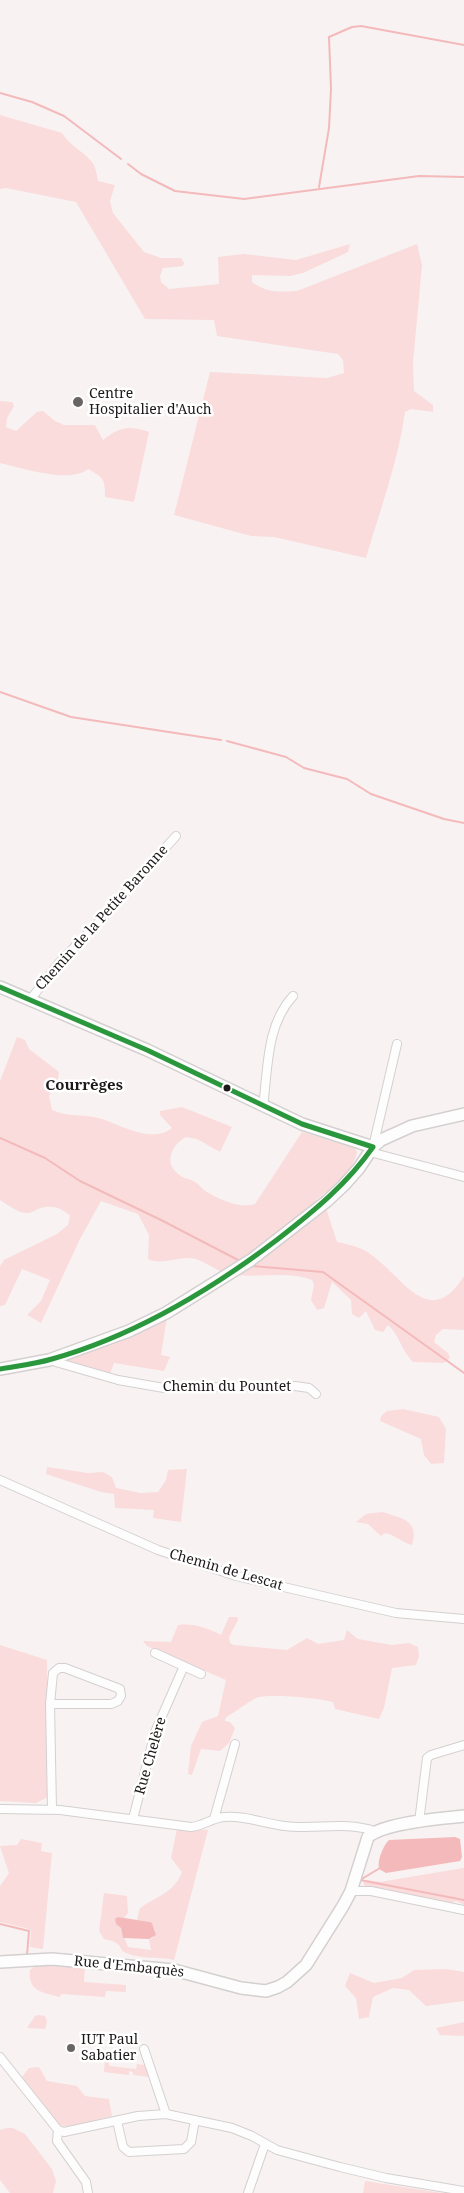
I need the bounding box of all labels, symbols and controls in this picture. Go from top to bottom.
place label: Centre Hospitalier d'Auch [89,386,212,418]
marker: Centre Hospitalier d'Auch [71,395,85,409]
street label: Chemin de la Petite Baronne [32,842,172,994]
district label: Courrèges [45,1077,123,1095]
unlabelled marker [222,1083,232,1093]
street label: Chemin du Pountet [163,1379,291,1395]
street label: Chemin de Lescat [167,1546,285,1594]
street label: Rue Chelère [132,1715,170,1797]
street label: Rue d'Embaquès [73,1953,185,1981]
place label: IUT Paul Sabatier [81,2032,138,2064]
marker: IUT Paul Sabatier [65,2042,77,2054]

